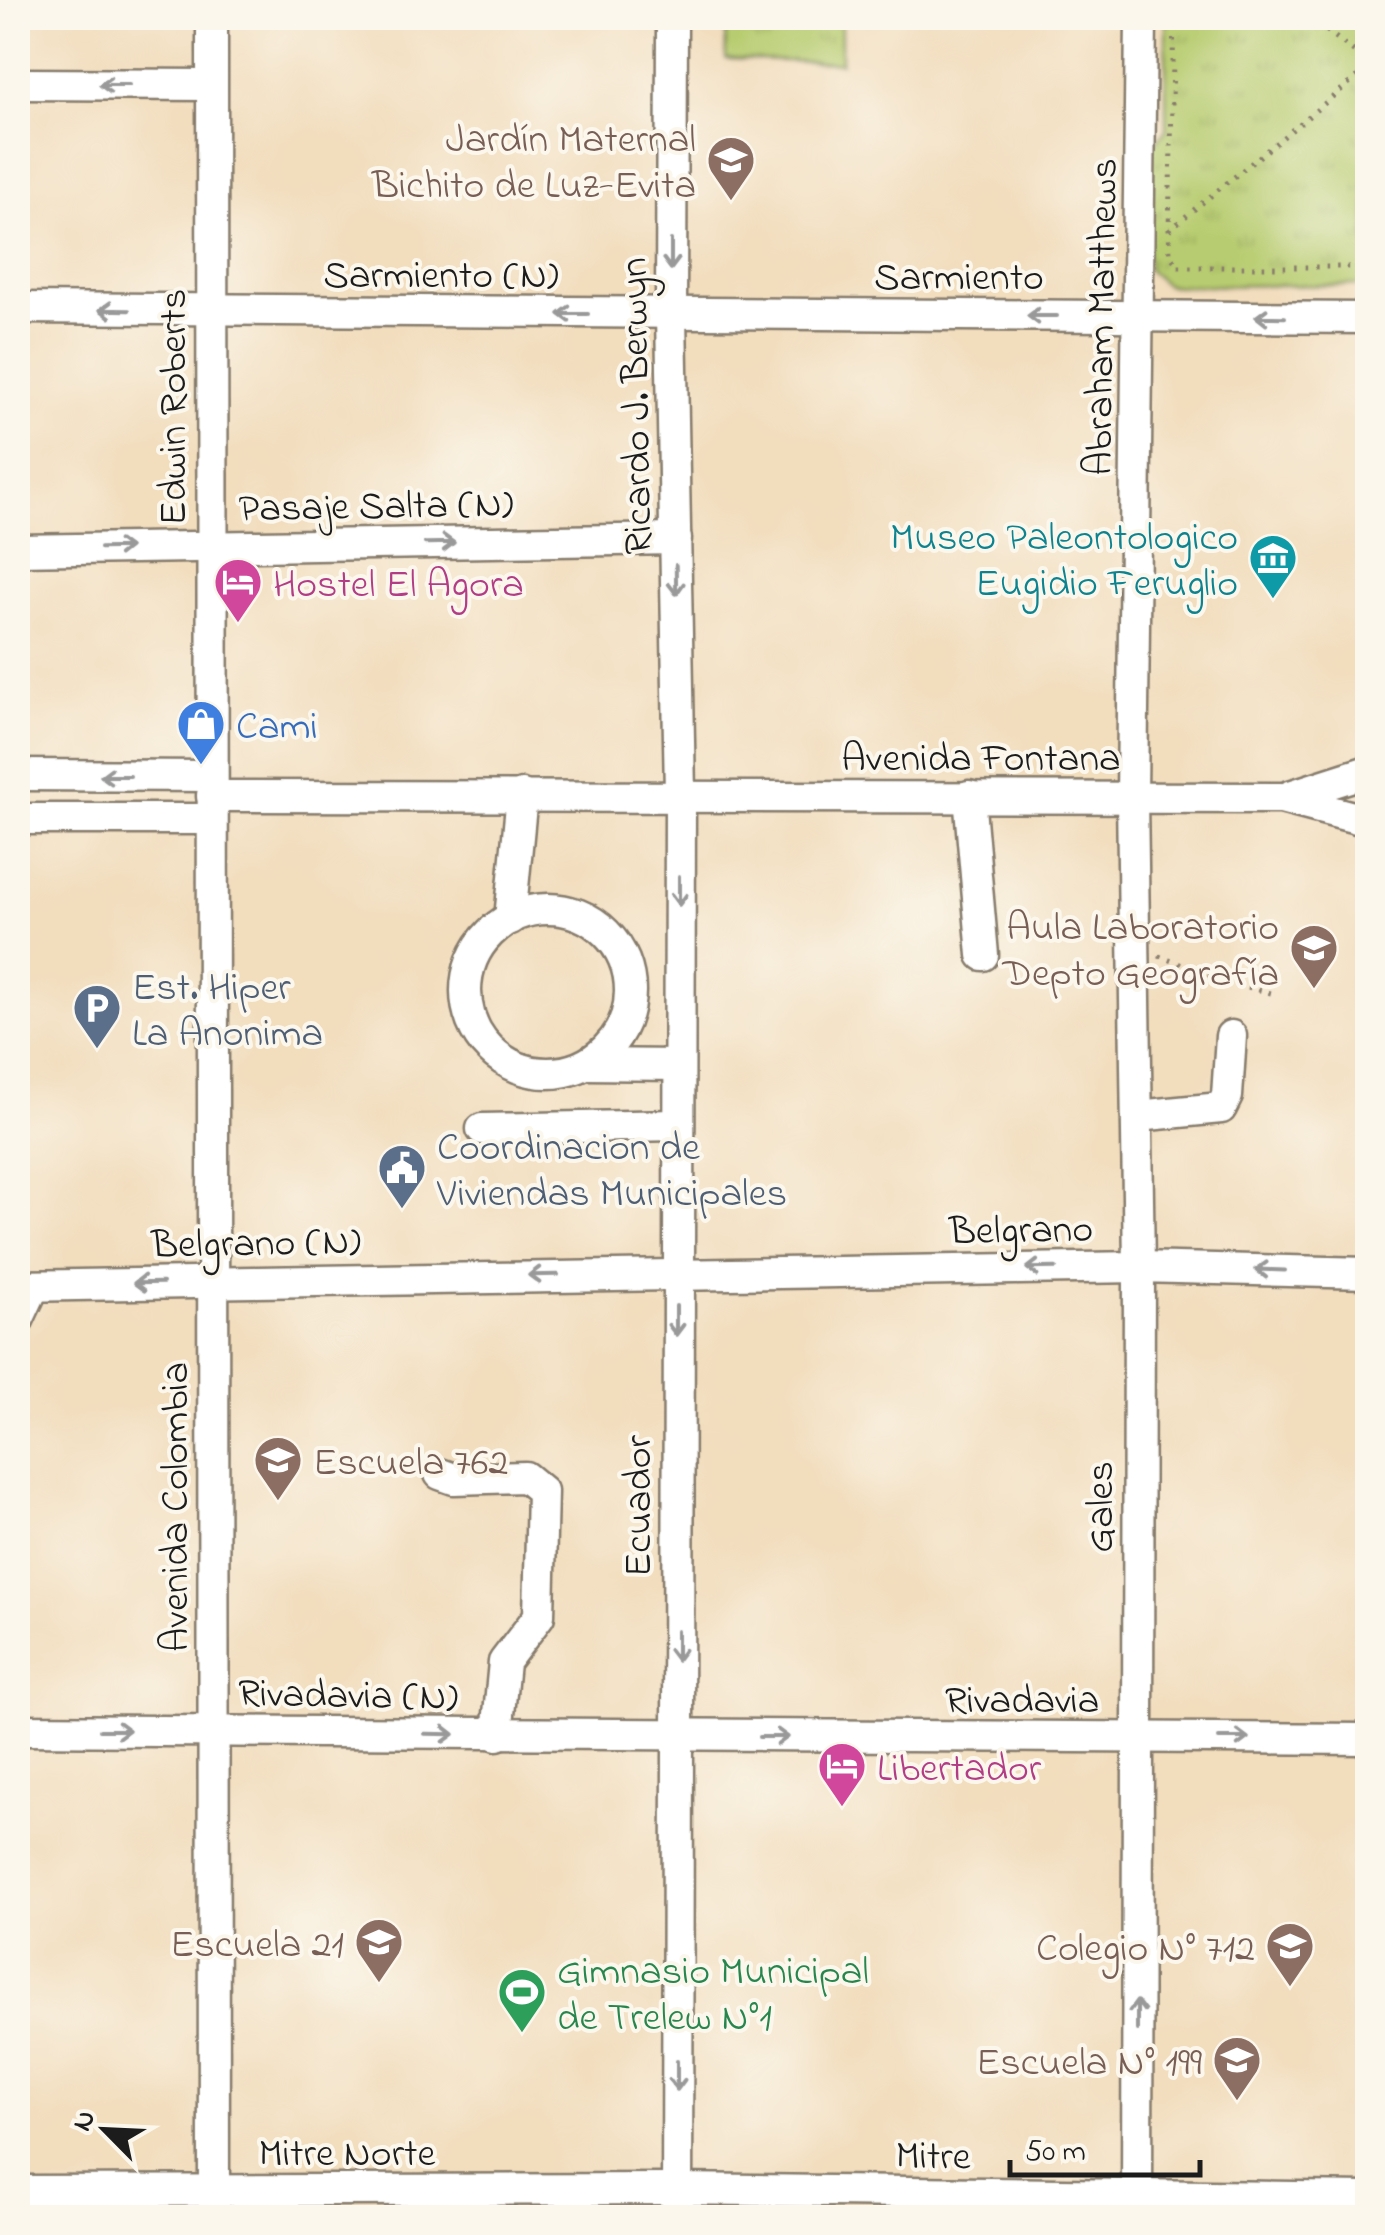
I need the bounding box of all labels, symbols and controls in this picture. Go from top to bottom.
one-way arrow [99,75,131,94]
place label: Jardín Maternal Bichito de Luz-Evita [371,112,696,217]
school or university icon: Jardín Maternal Bichito de Luz-Evita [705,134,757,202]
street label: Abraham Matthews [1071,158,1136,476]
one-way arrow [662,238,680,270]
street label: Sarmiento (N) [323,248,559,307]
street label: Sarmiento [874,250,1044,309]
street label: Ricardo J. Berwyn [606,257,671,555]
street label: Edwin Roberts [146,289,205,525]
one-way arrow [99,300,131,319]
one-way arrow [558,304,590,324]
one-way arrow [1027,306,1060,326]
one-way arrow [1255,308,1287,327]
street label: Pasaje Salta (N) [238,477,514,540]
place label: Museo Paleontologico Eugidio Feruglio [890,510,1238,615]
museum icon: Museo Paleontologico Eugidio Feruglio [1247,532,1299,600]
one-way arrow [423,533,455,552]
one-way arrow [98,538,130,558]
hotel icon: Hostel El Agora [212,556,264,624]
place label: Hostel El Agora [273,557,524,616]
one-way arrow [667,563,686,595]
shop icon: Cami [175,698,227,766]
place label: Cami [236,699,318,758]
street label: Avenida Fontana [841,731,1121,790]
one-way arrow [99,766,132,786]
one-way arrow [670,874,688,907]
place label: Aula Laboratorio Depto Geografía [1002,900,1279,1005]
school or university icon: Aula Laboratorio Depto Geografía [1288,922,1340,990]
place label: Est. Hiper La Anonima [132,960,323,1065]
parking icon: Est. Hiper La Anonima [71,982,123,1050]
place label: Coordinacion de Viviendas Municipales [436,1120,787,1225]
public building icon: Coordinacion de Viviendas Municipales [376,1142,428,1210]
street label: Belgrano [948,1202,1094,1263]
street label: Belgrano (N) [150,1214,361,1277]
one-way arrow [1026,1258,1058,1278]
one-way arrow [1255,1261,1287,1280]
one-way arrow [528,1265,560,1284]
one-way arrow [133,1274,166,1292]
one-way arrow [666,1304,686,1337]
street label: Avenida Colombia [148,1362,207,1652]
school or university icon: Escuela 762 [252,1434,304,1502]
street label: Ecuador [611,1434,670,1577]
place label: Escuela 762 [313,1435,508,1494]
street label: Gales [1073,1461,1132,1553]
one-way arrow [667,1630,686,1662]
street label: Rivadavia (N) [237,1666,459,1729]
street label: Rivadavia [945,1673,1099,1732]
one-way arrow [98,1720,130,1740]
one-way arrow [422,1724,455,1744]
one-way arrow [758,1728,790,1746]
one-way arrow [1218,1728,1250,1748]
hotel icon: Libertador [816,1740,868,1808]
place label: Libertador [877,1741,1042,1800]
school or university icon: Escuela 21 [353,1916,405,1984]
place label: Escuela 21 [170,1917,344,1976]
school or university icon: Colegio N° 712 [1264,1920,1316,1988]
place label: Colegio N° 712 [1036,1921,1255,1980]
place label: Gimnasio Municipal de Trelew N°1 [557,1944,869,2049]
sports icon: Gimnasio Municipal de Trelew N°1 [496,1966,548,2034]
one-way arrow [1128,2000,1146,2032]
school or university icon: Escuela N° 199 [1211,2034,1263,2102]
place label: Escuela N° 199 [976,2035,1202,2094]
one-way arrow [668,2060,686,2092]
north arrow [55,2080,155,2180]
text: N [63,2104,108,2138]
scale bar [1010,2115,1200,2177]
street label: Mitre Norte [259,2126,435,2185]
street label: Mitre [895,2128,971,2189]
text: 50 m [1025,2131,1086,2175]

